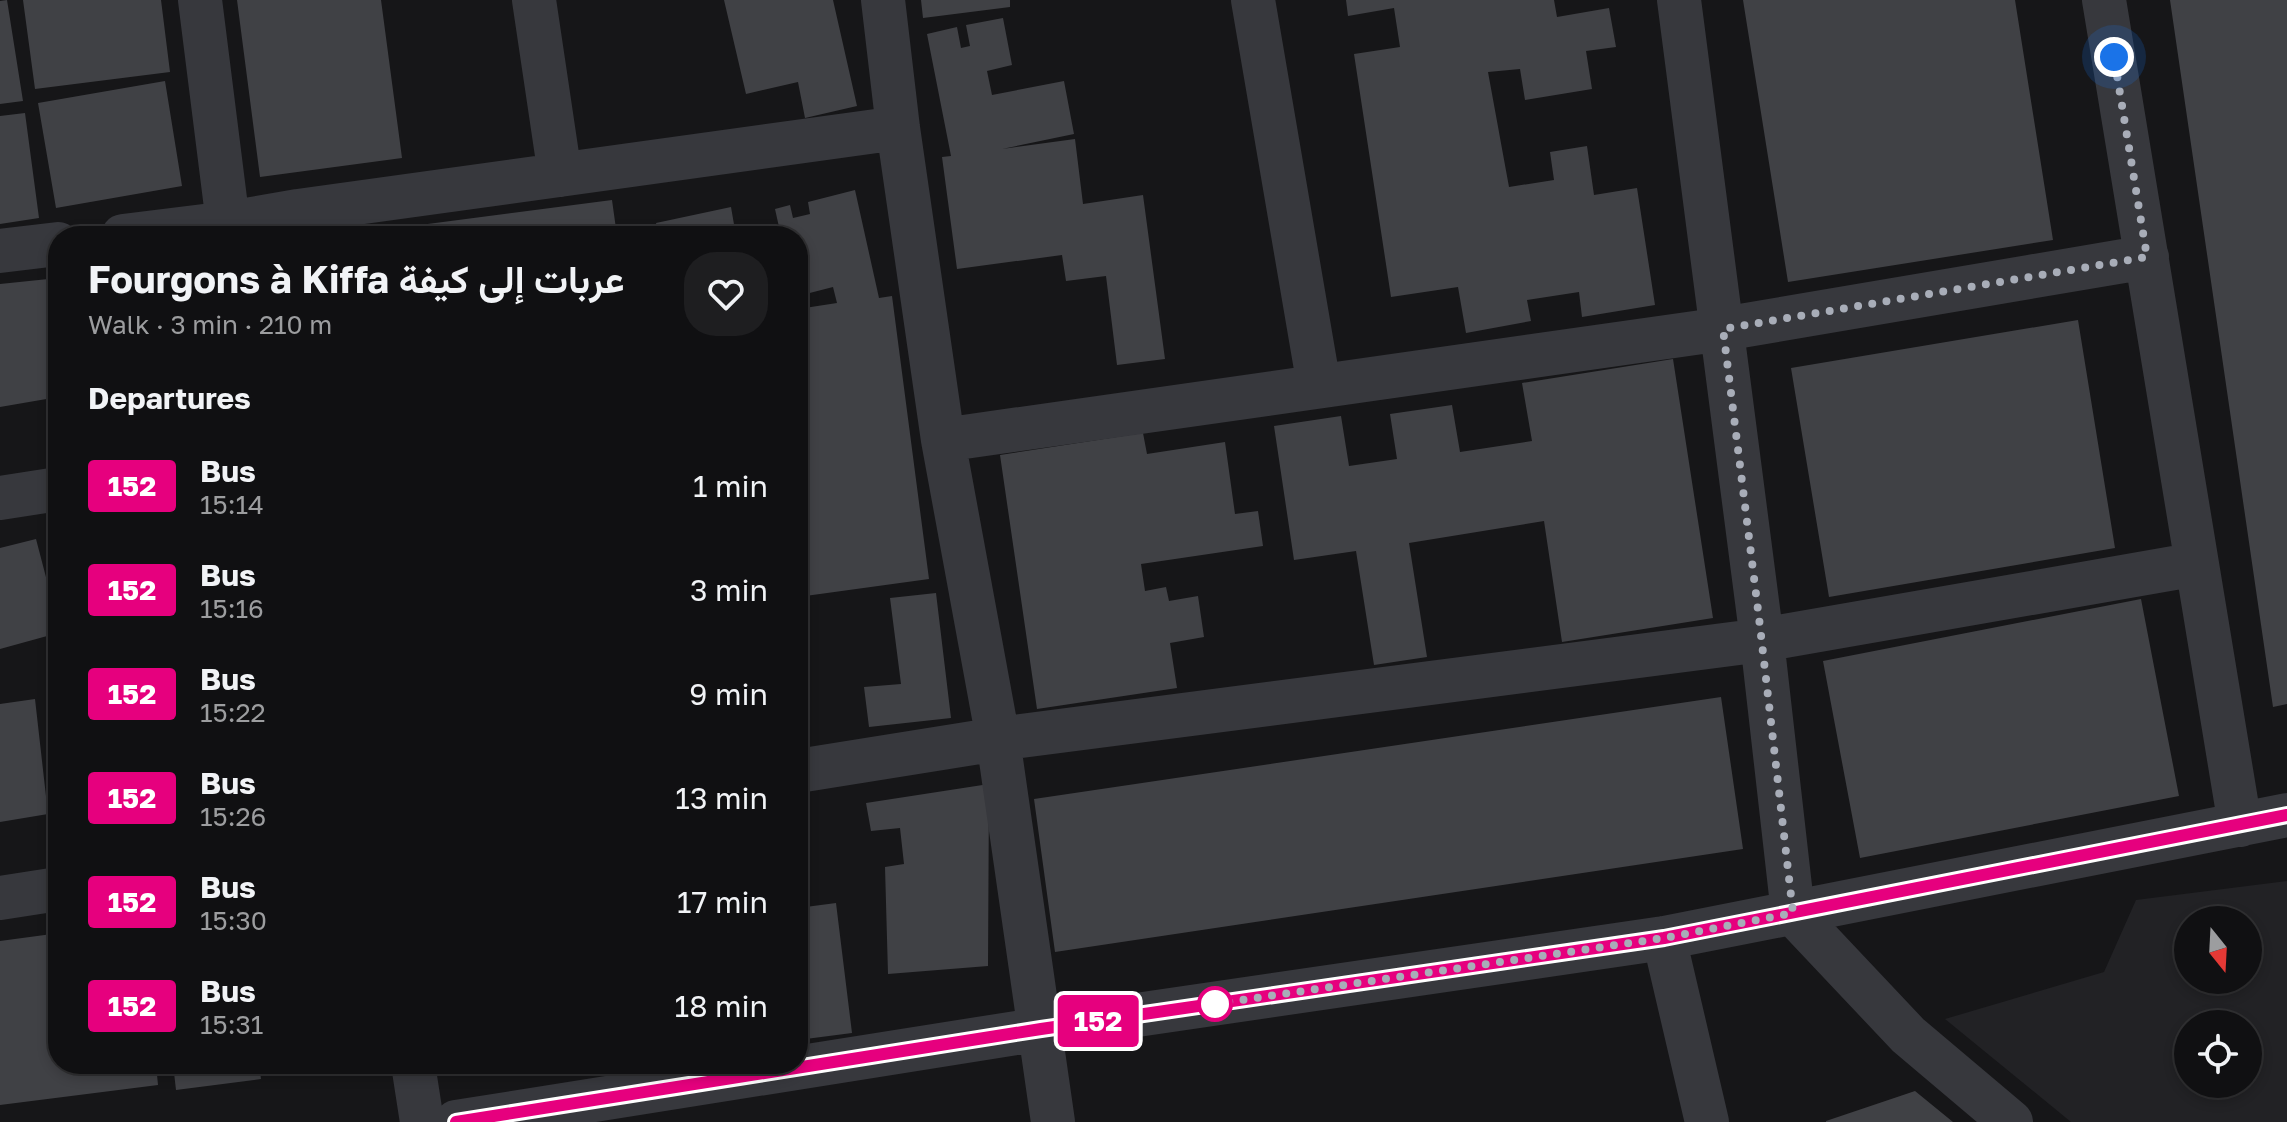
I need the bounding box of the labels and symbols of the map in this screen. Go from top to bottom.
your location [2094,37,2134,77]
north arrow [2174,906,2262,994]
unlabelled marker [1198,987,1232,1021]
line badge: 152 [1052,995,1144,1047]

